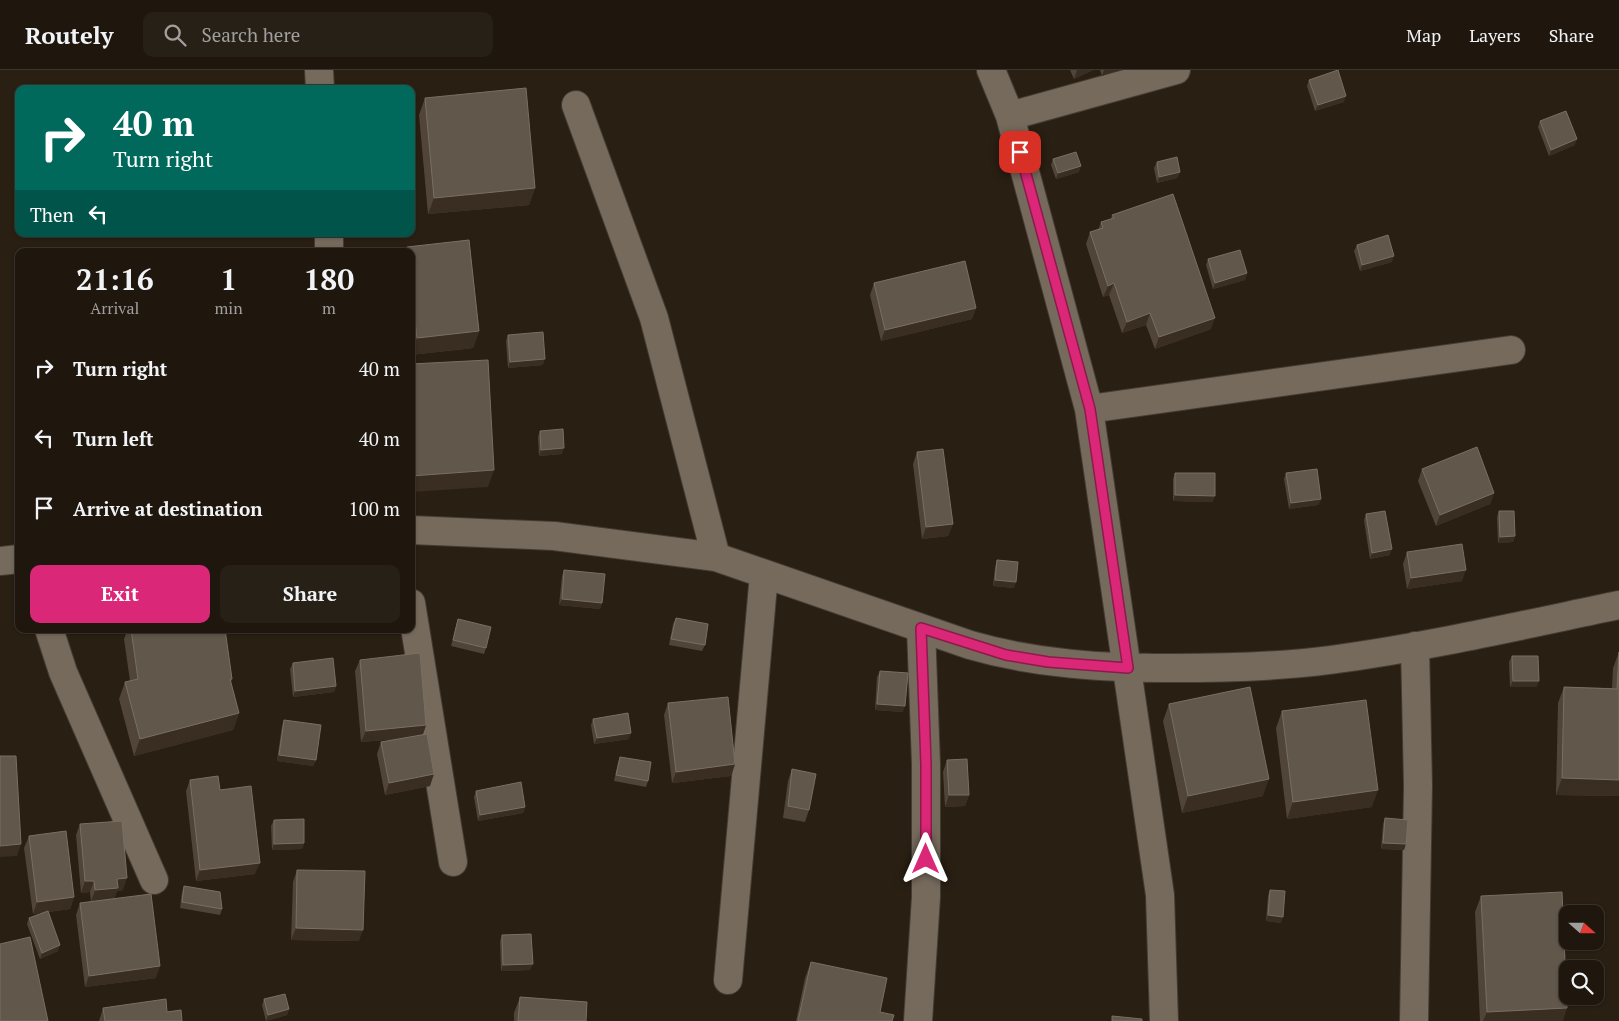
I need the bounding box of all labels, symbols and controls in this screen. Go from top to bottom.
search box [143,12,493,57]
text: Routely [25,19,113,51]
icon: search [161,21,189,49]
text: Search here [201,22,300,47]
text: Map [1406,23,1441,47]
text: Layers [1469,23,1521,47]
text: Share [1549,23,1594,47]
text: 40 m [113,100,194,146]
icon: right [30,105,95,170]
pin [999,131,1041,173]
icon: arrive [1006,138,1034,166]
text: Turn right [113,144,213,173]
icon: left [84,200,112,228]
text: Then [30,202,74,227]
text: 21:16 [76,259,154,299]
text: 1 [220,259,237,299]
text: 180 [303,259,354,299]
text: Arrival [90,297,139,319]
text: min [215,297,243,319]
text: m [322,297,336,319]
icon: right [30,354,58,382]
text: Turn right [73,356,167,381]
text: 40 m [359,356,400,381]
icon: left [30,424,58,452]
text: Turn left [73,426,154,451]
text: 40 m [359,426,400,451]
icon: arrive [30,494,58,522]
text: Arrive at destination [73,496,262,521]
text: 100 m [349,496,400,521]
button: Exit [30,565,210,623]
button: Share [220,565,400,623]
position arrow [899,832,951,884]
north arrow [1559,905,1604,950]
map controls [1559,905,1604,1005]
button: search [1559,960,1604,1005]

